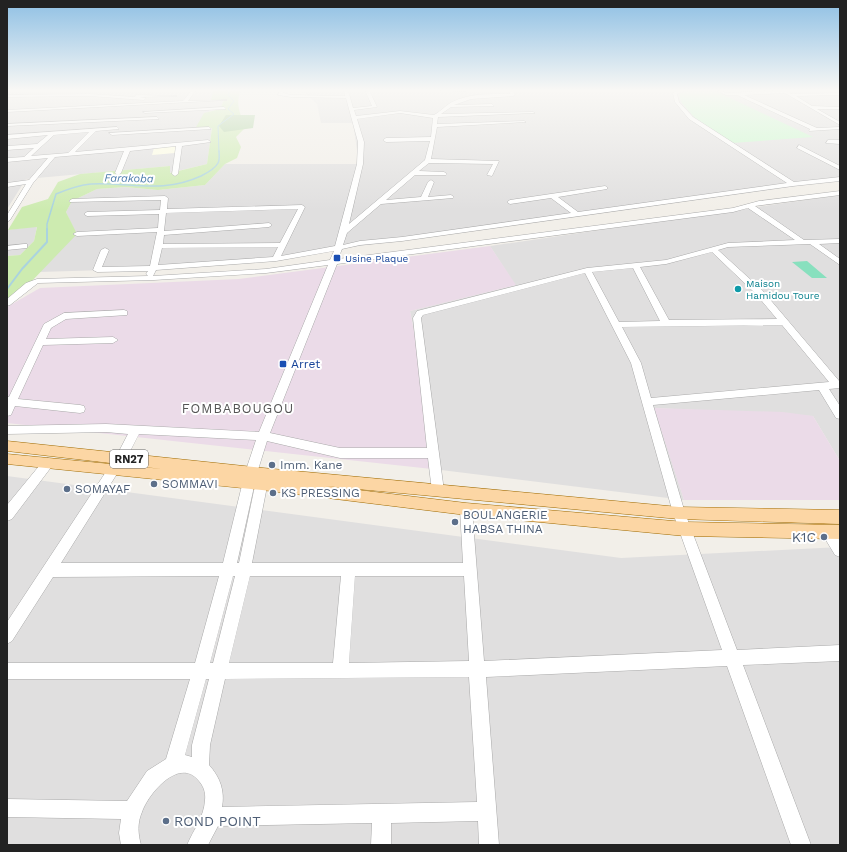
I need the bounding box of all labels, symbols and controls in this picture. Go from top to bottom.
water label: Farakoba [104,172,154,185]
marker: Usine Plaque [332,253,342,263]
place label: Usine Plaque [345,253,409,264]
place label: Maison Hamidou Toure [746,278,820,301]
marker: Maison Hamidou Toure [733,284,743,294]
place label: Arret [291,357,320,371]
marker: Arret [278,359,288,369]
district label: FOMBABOUGOU [182,401,294,416]
road number: RN27 [110,450,148,468]
place label: Imm. Kane [280,458,343,472]
marker: Imm. Kane [267,460,277,470]
place label: SOMMAVI [162,477,218,491]
marker: SOMMAVI [149,479,159,489]
place label: SOMAYAF [75,482,130,496]
marker: SOMAYAF [62,484,72,494]
place label: KS PRESSING [281,486,360,500]
marker: KS PRESSING [268,488,278,498]
place label: BOULANGERIE HABSA THINA [463,508,548,536]
marker: BOULANGERIE HABSA THINA [450,517,460,527]
place label: K1C [792,529,816,545]
marker: K1C [819,532,829,542]
place label: ROND POINT [174,813,261,829]
marker: ROND POINT [161,816,171,826]

